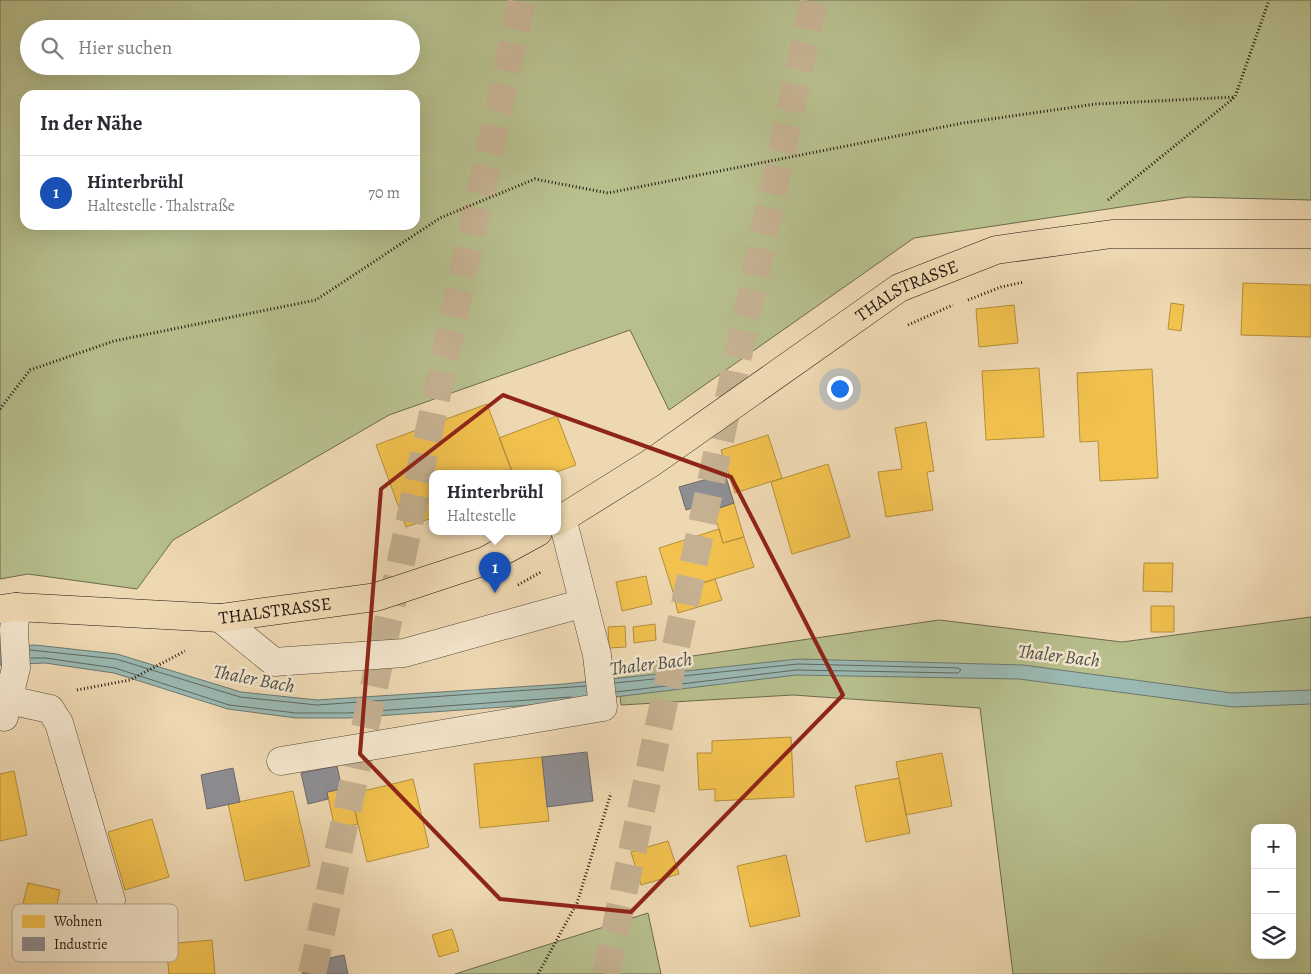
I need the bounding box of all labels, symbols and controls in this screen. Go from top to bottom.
search box [20,20,420,75]
icon: search [38,34,66,62]
text: Hier suchen [78,35,172,61]
text: In der Nähe [40,109,142,137]
text: Hinterbrühl [87,169,183,195]
text: 1 [53,182,59,204]
text: 70 m [368,182,400,204]
text: Haltestelle · Thalstraße [87,195,235,217]
street label: THALSTRASSE [851,254,962,327]
your location [827,376,853,402]
popup [429,470,561,535]
text: Hinterbrühl [447,479,543,505]
text: Haltestelle [447,505,516,527]
pin: 1 [479,552,511,593]
street label: THALSTRASSE [217,591,333,630]
water label: Thaler Bach [1016,638,1102,674]
water label: Thaler Bach [608,646,694,682]
water label: Thaler Bach [211,658,297,700]
map controls [1251,824,1296,959]
button: + [1251,824,1296,869]
button: − [1251,869,1296,914]
legend [12,904,178,962]
text: Wohnen [53,912,102,931]
button: layers [1251,914,1296,959]
text: Industrie [54,935,108,954]

